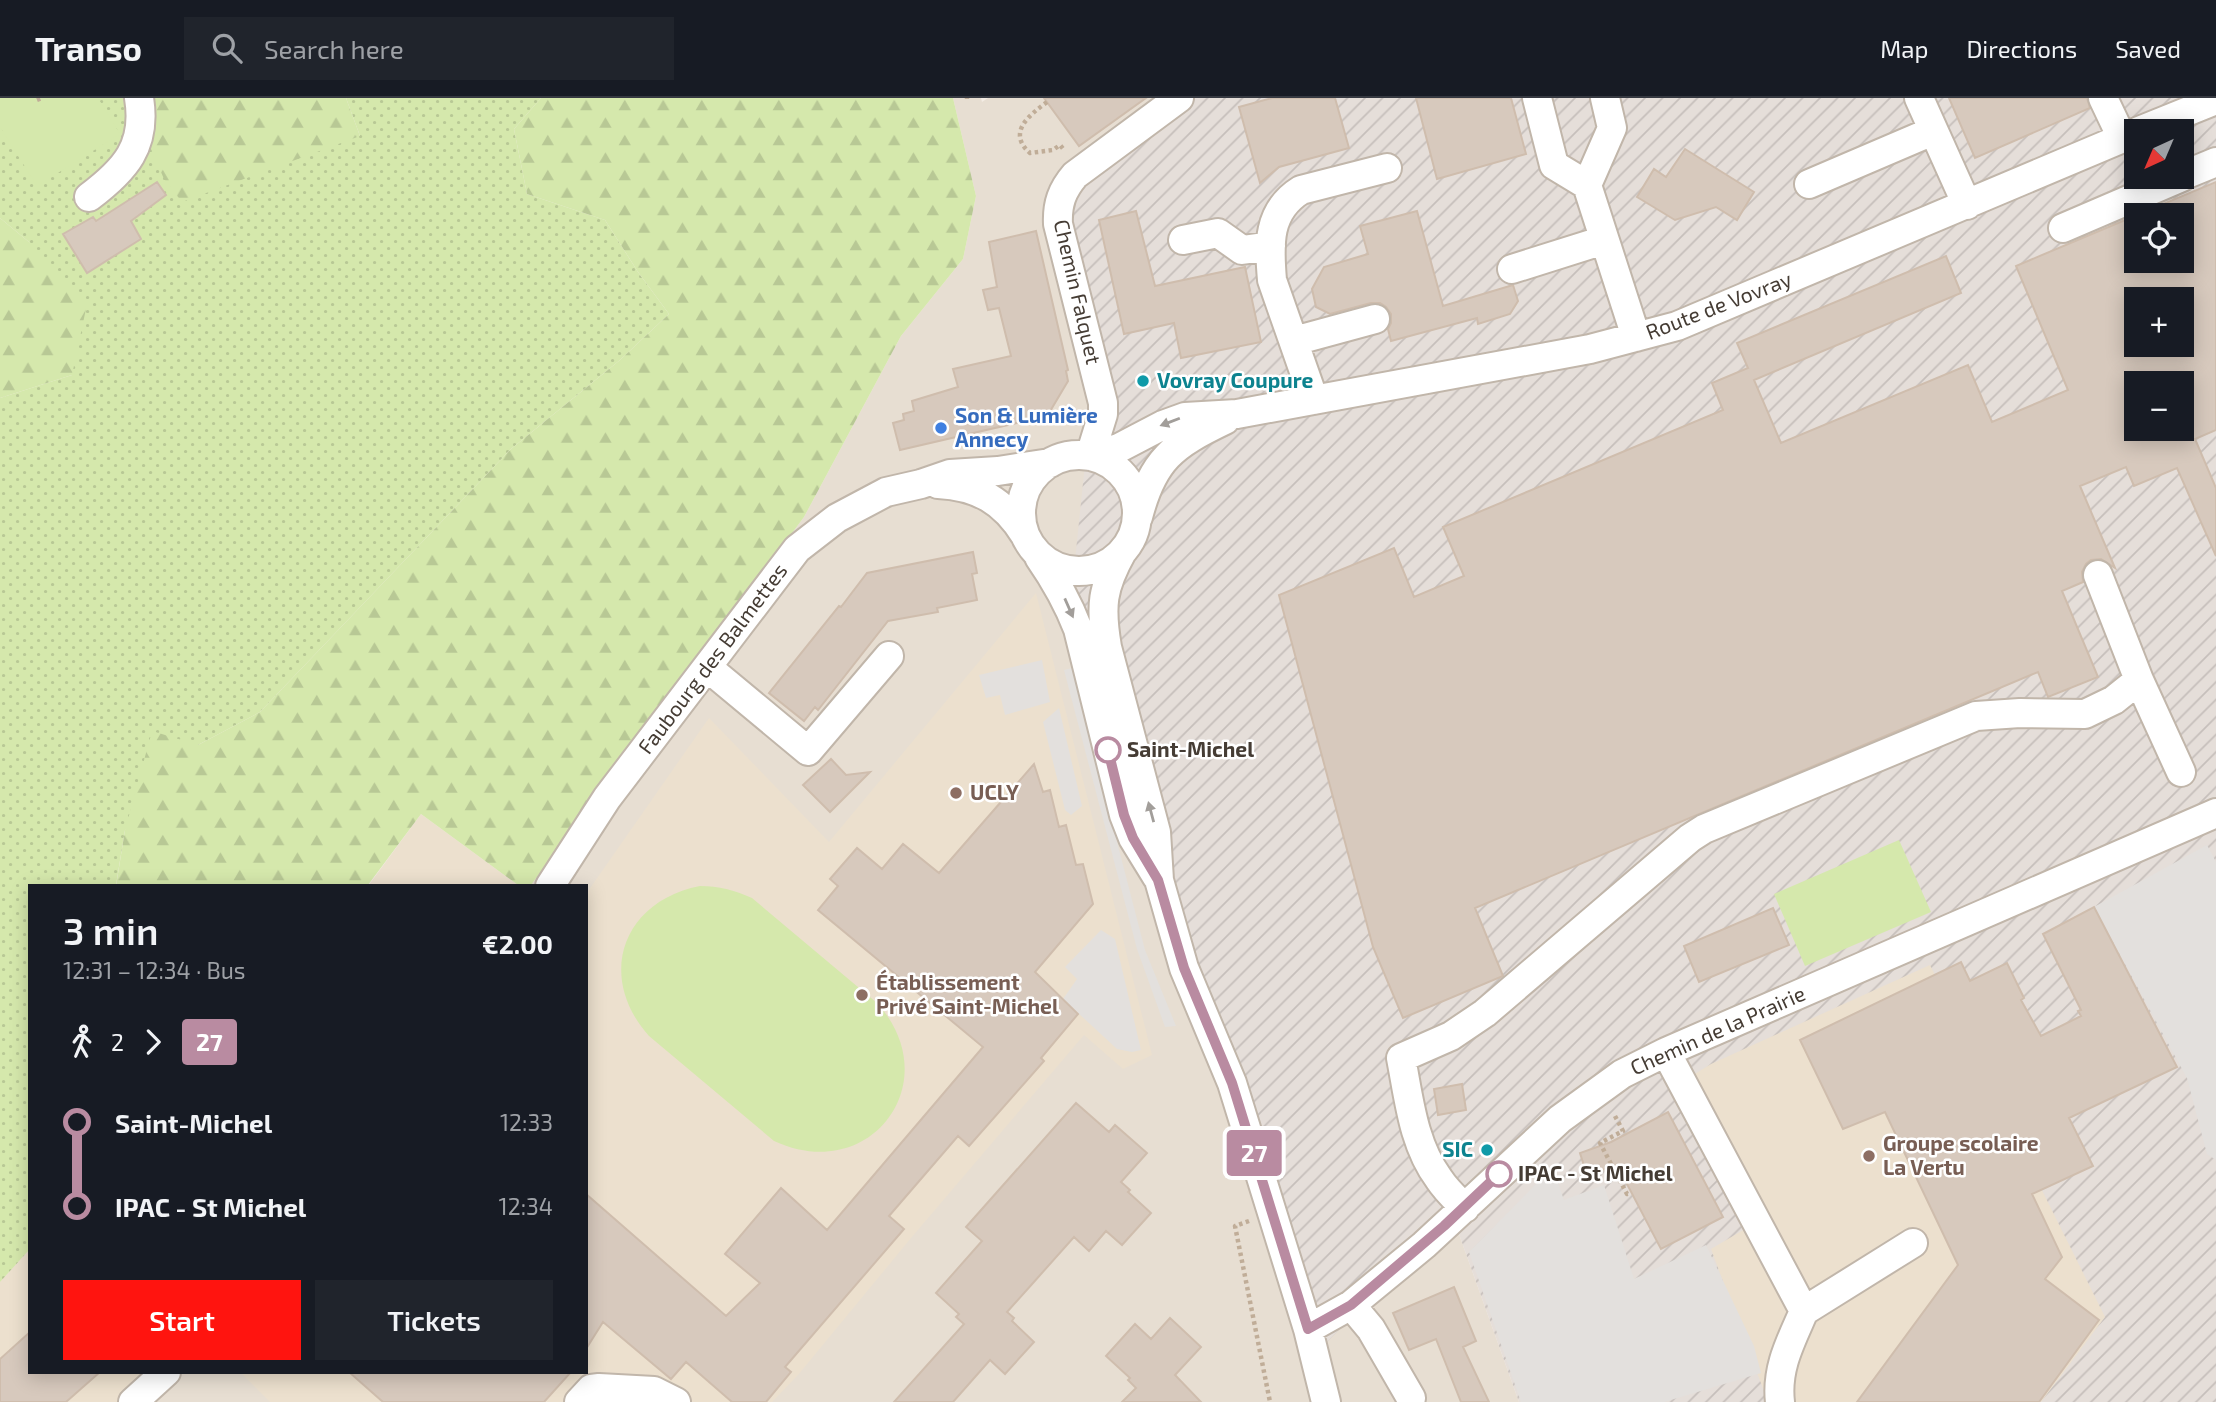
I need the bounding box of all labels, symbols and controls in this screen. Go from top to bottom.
search box [184,17,674,80]
text: Transo [35,28,142,68]
icon: search [208,29,246,67]
text: Search here [264,33,404,64]
text: Map [1880,34,1928,63]
text: Directions [1966,34,2077,63]
text: Saved [2115,34,2181,63]
north arrow [2124,119,2194,189]
map controls [2124,119,2194,441]
button: locate [2124,203,2194,273]
street label: Chemin Falquet [1050,217,1107,366]
street label: Route de Vovray [1642,265,1795,344]
button: + [2124,287,2194,357]
place label: Vovray Coupure [1157,367,1314,393]
button: − [2124,371,2194,441]
marker: Vovray Coupure [1135,373,1151,389]
place label: Son & Lumière Annecy [955,402,1098,452]
one-way arrow [1159,417,1180,428]
marker: Son & Lumière Annecy [933,420,949,436]
street label: Faubourg des Balmettes [632,558,792,758]
one-way arrow [1064,597,1075,618]
place label: Saint-Michel [1127,736,1254,761]
marker: Saint-Michel [1095,737,1121,763]
place label: UCLY [970,779,1019,804]
marker: UCLY [948,785,964,801]
one-way arrow [1145,801,1156,823]
text: 3 min [63,907,159,953]
text: €2.00 [482,928,553,959]
text: 12:31 – 12:34 · Bus [63,956,246,984]
place label: Établissement Privé Saint-Michel [876,969,1059,1018]
street label: Chemin de la Prairie [1626,980,1809,1079]
marker: Établissement Privé Saint-Michel [854,987,870,1003]
icon: walk [63,1023,101,1061]
icon: forward [134,1023,172,1061]
text: 27 [196,1027,223,1056]
text: 2 [111,1028,124,1056]
text: Saint-Michel [115,1107,272,1138]
text: 12:33 [500,1108,553,1136]
line badge: 27 [1222,1130,1286,1176]
place label: Groupe scolaire La Vertu [1883,1130,2039,1179]
place label: SIC [1442,1136,1473,1161]
text: 27 [1241,1138,1267,1167]
marker: SIC [1479,1142,1495,1158]
marker: Groupe scolaire La Vertu [1861,1148,1877,1164]
place label: IPAC - St Michel [1518,1160,1673,1185]
marker: IPAC - St Michel [1486,1161,1512,1187]
text: IPAC - St Michel [115,1191,306,1222]
text: 12:34 [499,1192,553,1220]
button: Start [63,1280,301,1360]
button: Tickets [315,1280,553,1360]

